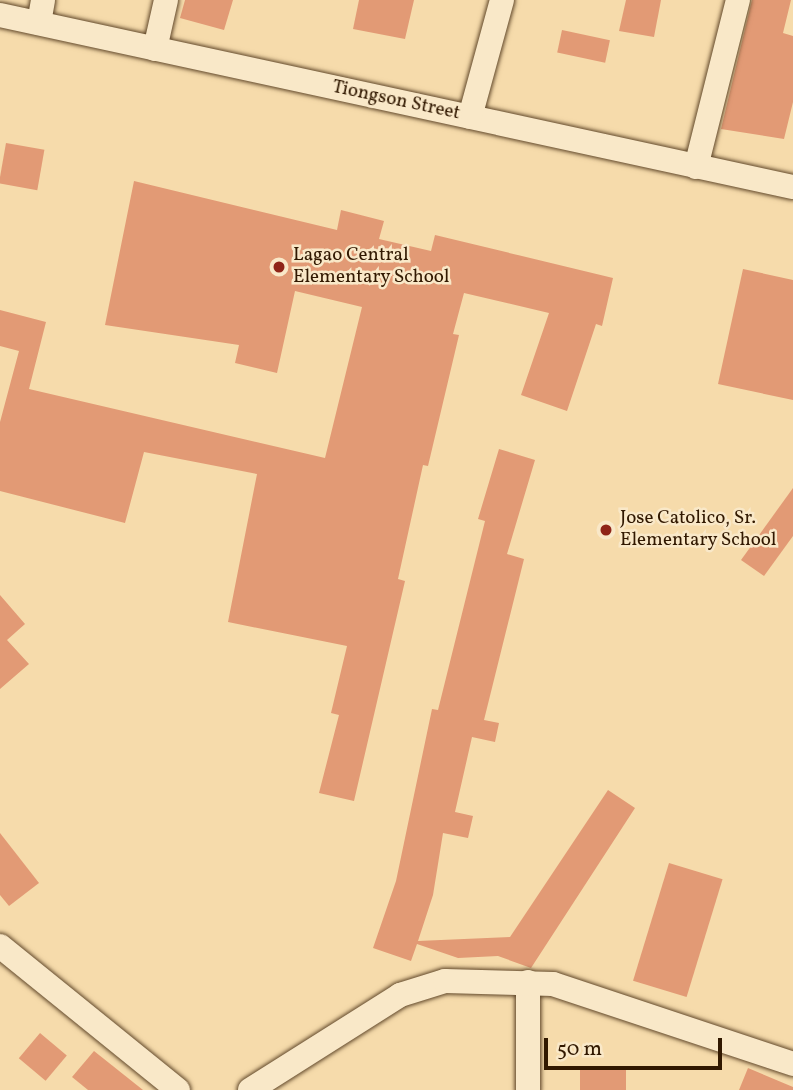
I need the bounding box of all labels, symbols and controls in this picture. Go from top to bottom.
street label: Tiongson Street [330,76,462,126]
place label: Lagao Central Elementary School [293,245,450,289]
marker: Lagao Central Elementary School [271,259,287,275]
place label: Jose Catolico, Sr. Elementary School [620,508,777,552]
marker: Jose Catolico, Sr. Elementary School [598,522,614,538]
scale bar [548,1024,726,1068]
text: 50 m [557,1035,602,1064]

